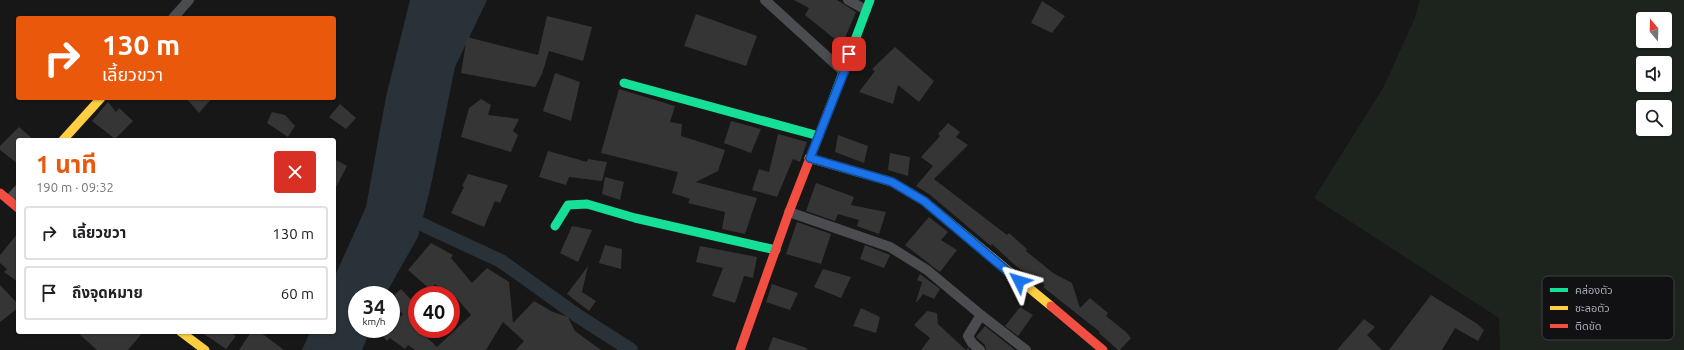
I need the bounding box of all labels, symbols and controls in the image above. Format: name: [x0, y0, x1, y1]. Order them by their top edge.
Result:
north arrow: [1636, 12, 1672, 48]
map controls: [1636, 12, 1672, 136]
text: 130 m: [102, 29, 180, 60]
icon: right: [36, 32, 88, 84]
pin: [832, 37, 866, 71]
icon: arrive: [838, 43, 860, 65]
button: sound: [1636, 56, 1672, 92]
text: เลี้ยวขวา: [102, 64, 163, 84]
button: search: [1636, 100, 1672, 136]
text: 1 นาที: [36, 151, 97, 178]
button: close: [274, 151, 316, 193]
text: 190 m · 09:32: [36, 180, 114, 194]
icon: right: [38, 222, 60, 244]
text: เลี้ยวขวา: [72, 224, 126, 241]
text: 130 m: [272, 225, 314, 242]
position arrow: [998, 260, 1040, 302]
legend: [1542, 276, 1674, 340]
icon: arrive: [38, 282, 60, 304]
text: ถึงจุดหมาย: [72, 284, 143, 301]
text: คล่องตัว: [1575, 284, 1613, 296]
text: 60 m: [281, 285, 314, 302]
speed limit sign: 40: [408, 286, 460, 338]
text: 34: [363, 295, 385, 318]
text: ชะลอตัว: [1575, 302, 1610, 314]
text: km/h: [362, 316, 386, 327]
text: ติดขัด: [1575, 320, 1602, 332]

